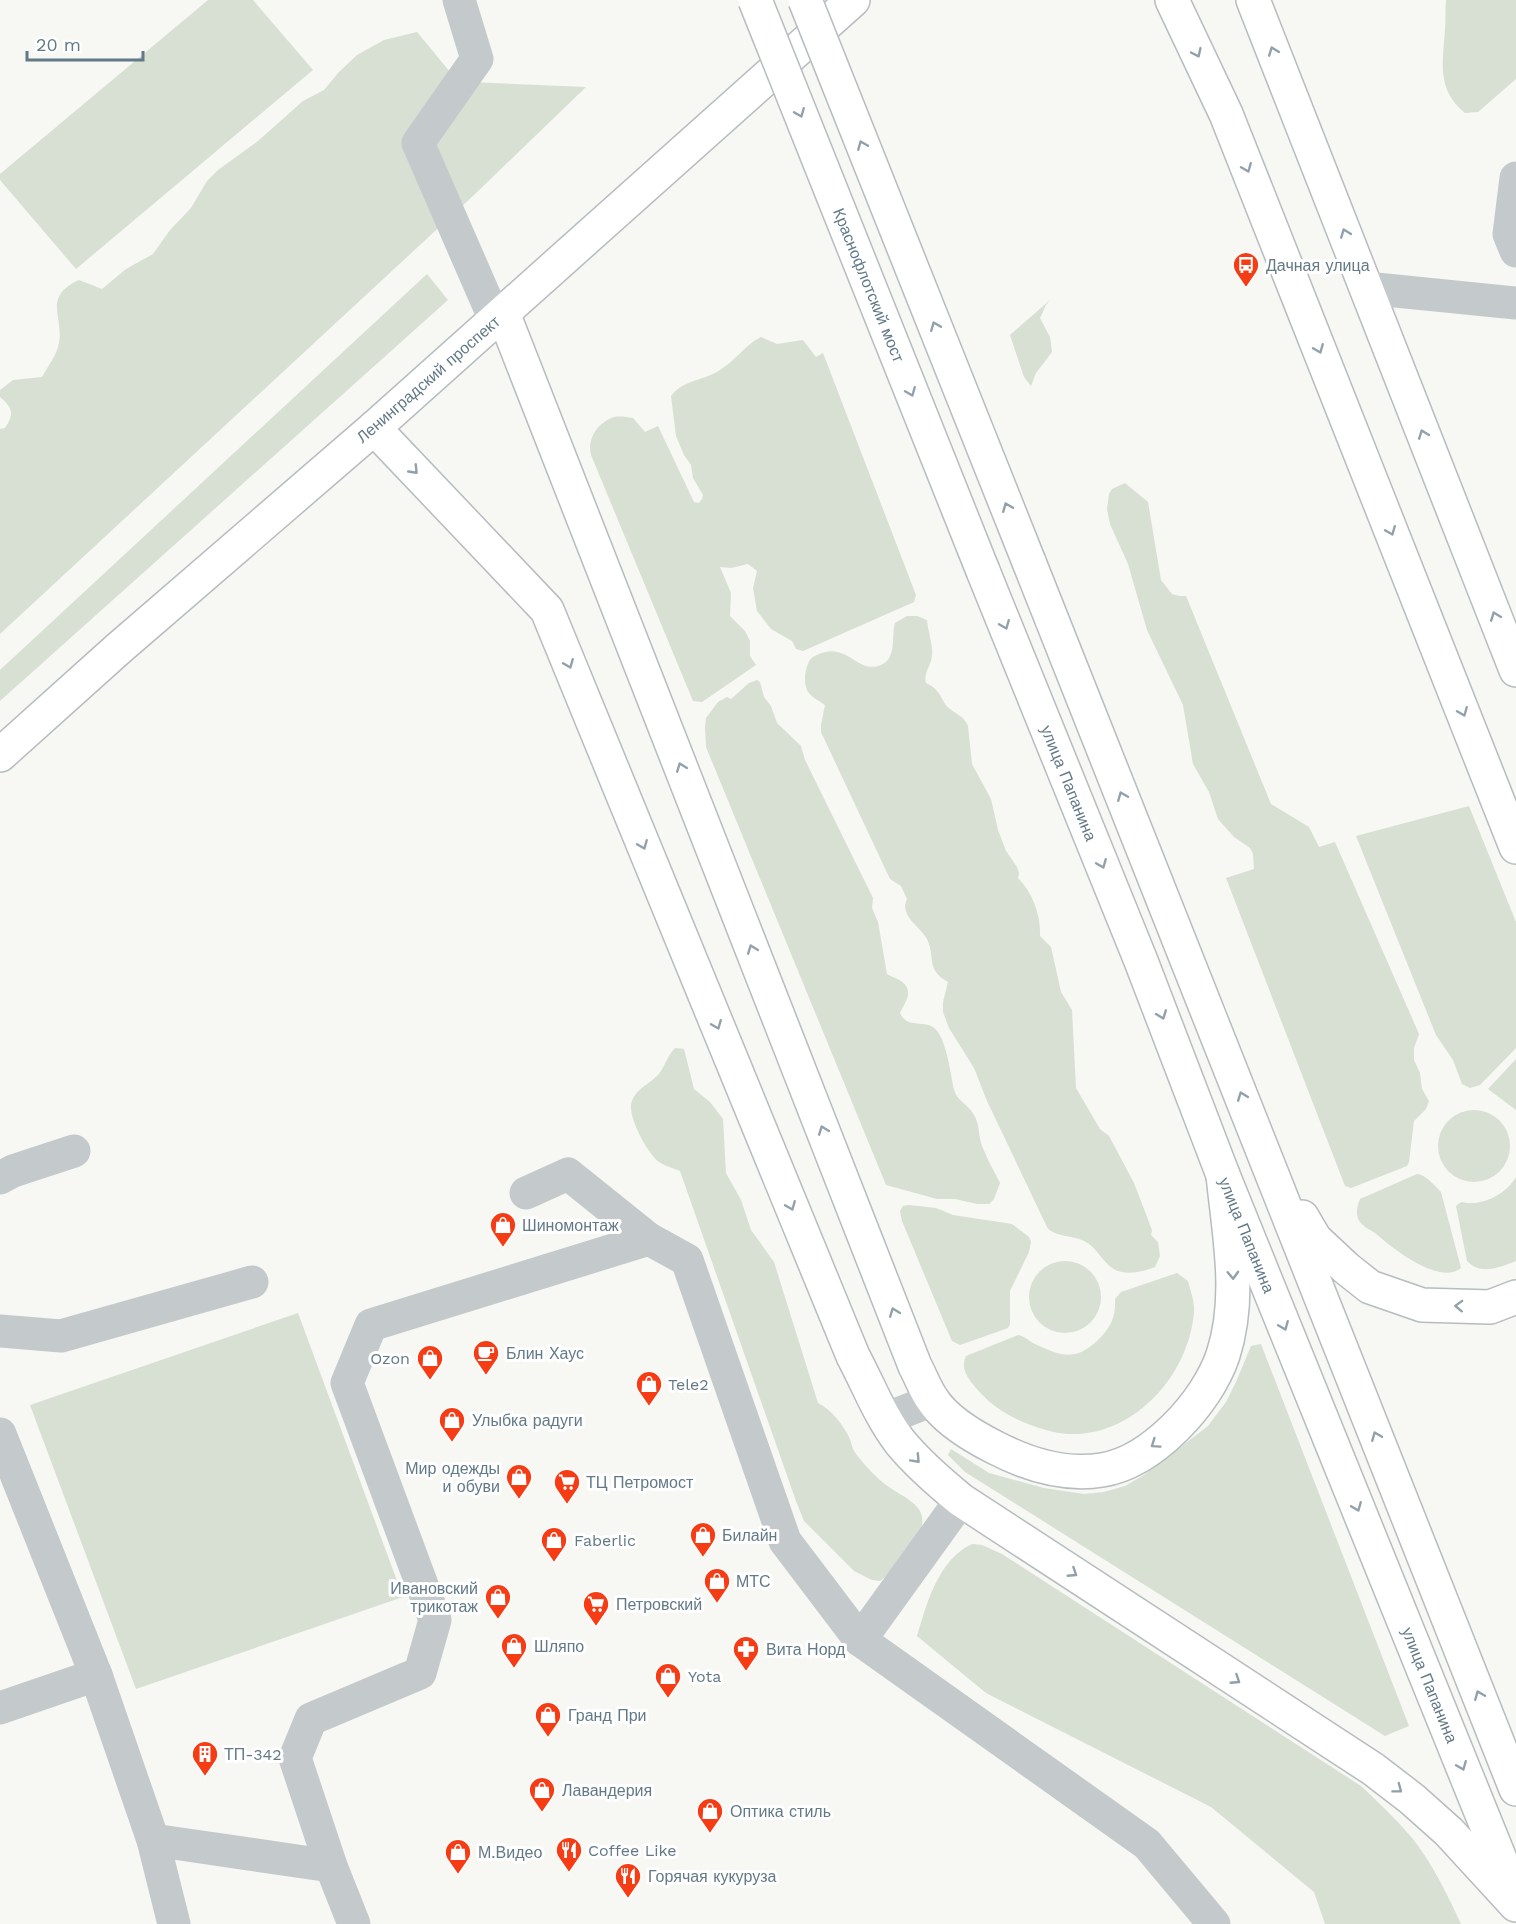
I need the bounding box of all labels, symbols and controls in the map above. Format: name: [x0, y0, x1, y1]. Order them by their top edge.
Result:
scale bar: [27, 24, 142, 62]
text: 20 m: [36, 34, 81, 55]
one-way arrow: [1189, 46, 1201, 57]
one-way arrow: [1268, 47, 1281, 57]
one-way arrow: [793, 107, 805, 118]
one-way arrow: [857, 140, 870, 151]
one-way arrow: [1240, 162, 1252, 173]
street label: Краснофлотский мост: [829, 205, 908, 366]
one-way arrow: [1339, 228, 1352, 239]
bus stop icon: Дачная улица: [1231, 250, 1261, 288]
place label: Дачная улица: [1266, 256, 1370, 275]
street label: Ленинградский проспект: [353, 311, 504, 447]
one-way arrow: [930, 322, 942, 333]
one-way arrow: [1312, 344, 1325, 354]
one-way arrow: [904, 385, 916, 396]
one-way arrow: [1418, 429, 1431, 440]
one-way arrow: [407, 463, 418, 474]
one-way arrow: [1002, 503, 1014, 514]
one-way arrow: [1384, 525, 1396, 536]
one-way arrow: [1489, 611, 1502, 621]
one-way arrow: [998, 619, 1010, 630]
one-way arrow: [562, 658, 574, 669]
one-way arrow: [1456, 706, 1468, 717]
street label: улица Папанина: [1037, 723, 1100, 844]
one-way arrow: [675, 762, 688, 773]
one-way arrow: [1117, 791, 1130, 802]
one-way arrow: [636, 839, 648, 850]
one-way arrow: [1095, 858, 1107, 869]
one-way arrow: [747, 944, 759, 955]
one-way arrow: [1155, 1009, 1167, 1020]
one-way arrow: [710, 1019, 722, 1030]
one-way arrow: [1236, 1092, 1249, 1102]
one-way arrow: [818, 1126, 830, 1137]
street label: улица Папанина: [1215, 1175, 1278, 1296]
one-way arrow: [784, 1199, 796, 1210]
shop icon: Шиномонтаж: [488, 1210, 518, 1248]
place label: Шиномонтаж: [522, 1216, 619, 1235]
one-way arrow: [1226, 1270, 1239, 1279]
one-way arrow: [1455, 1300, 1464, 1312]
one-way arrow: [889, 1307, 901, 1318]
one-way arrow: [1277, 1320, 1289, 1331]
cafe icon: Блин Хаус: [471, 1338, 501, 1376]
shop icon: Ozon: [415, 1343, 445, 1381]
place label: Блин Хаус: [506, 1344, 584, 1363]
place label: Ozon: [370, 1349, 410, 1368]
shop icon: Tele2: [634, 1369, 664, 1407]
place label: Tele2: [668, 1375, 709, 1394]
shop icon: Улыбка радуги: [437, 1405, 467, 1443]
place label: Улыбка радуги: [472, 1411, 583, 1430]
one-way arrow: [1371, 1431, 1383, 1442]
one-way arrow: [1151, 1437, 1162, 1448]
one-way arrow: [909, 1452, 920, 1463]
place label: Мир одежды и обуви: [405, 1459, 500, 1496]
shop icon: Мир одежды и обуви: [504, 1462, 534, 1500]
supermarket icon: ТЦ Петромост: [552, 1467, 582, 1505]
place label: ТЦ Петромост: [586, 1473, 694, 1492]
one-way arrow: [1350, 1501, 1363, 1512]
shop icon: Билайн: [688, 1520, 718, 1558]
shop icon: Faberlic: [539, 1525, 569, 1563]
place label: Билайн: [722, 1526, 777, 1545]
place label: Faberlic: [574, 1531, 636, 1550]
shop icon: МТС: [702, 1566, 732, 1604]
one-way arrow: [1067, 1566, 1077, 1578]
place label: МТС: [736, 1572, 771, 1591]
place label: Ивановский трикотаж: [390, 1579, 478, 1616]
shop icon: Ивановский трикотаж: [483, 1582, 513, 1620]
supermarket icon: Петровский: [581, 1589, 611, 1627]
place label: Петровский: [616, 1595, 702, 1614]
street label: улица Папанина: [1398, 1625, 1461, 1746]
shop icon: Шляпо: [499, 1631, 529, 1669]
pharmacy icon: Вита Норд: [731, 1634, 761, 1672]
place label: Шляпо: [534, 1637, 584, 1656]
place label: Вита Норд: [766, 1640, 846, 1659]
shop icon: Yota: [653, 1661, 683, 1699]
place label: Yota: [688, 1667, 721, 1686]
one-way arrow: [1230, 1673, 1241, 1684]
one-way arrow: [1474, 1691, 1486, 1702]
shop icon: Гранд При: [533, 1700, 563, 1738]
place label: Гранд При: [568, 1706, 647, 1725]
building icon: ТП-342: [190, 1739, 220, 1777]
place label: ТП-342: [224, 1745, 282, 1764]
one-way arrow: [1455, 1760, 1468, 1770]
shop icon: Лавандерия: [527, 1775, 557, 1813]
place label: Лавандерия: [562, 1781, 652, 1800]
one-way arrow: [1392, 1782, 1403, 1793]
shop icon: Оптика стиль: [695, 1796, 725, 1834]
place label: Оптика стиль: [730, 1802, 831, 1821]
restaurant icon: Coffee Like: [554, 1835, 584, 1873]
shop icon: М.Видео: [443, 1837, 473, 1875]
place label: Coffee Like: [588, 1841, 677, 1860]
place label: М.Видео: [478, 1843, 542, 1862]
restaurant icon: Горячая кукуруза: [613, 1861, 643, 1899]
place label: Горячая кукуруза: [648, 1867, 776, 1886]

